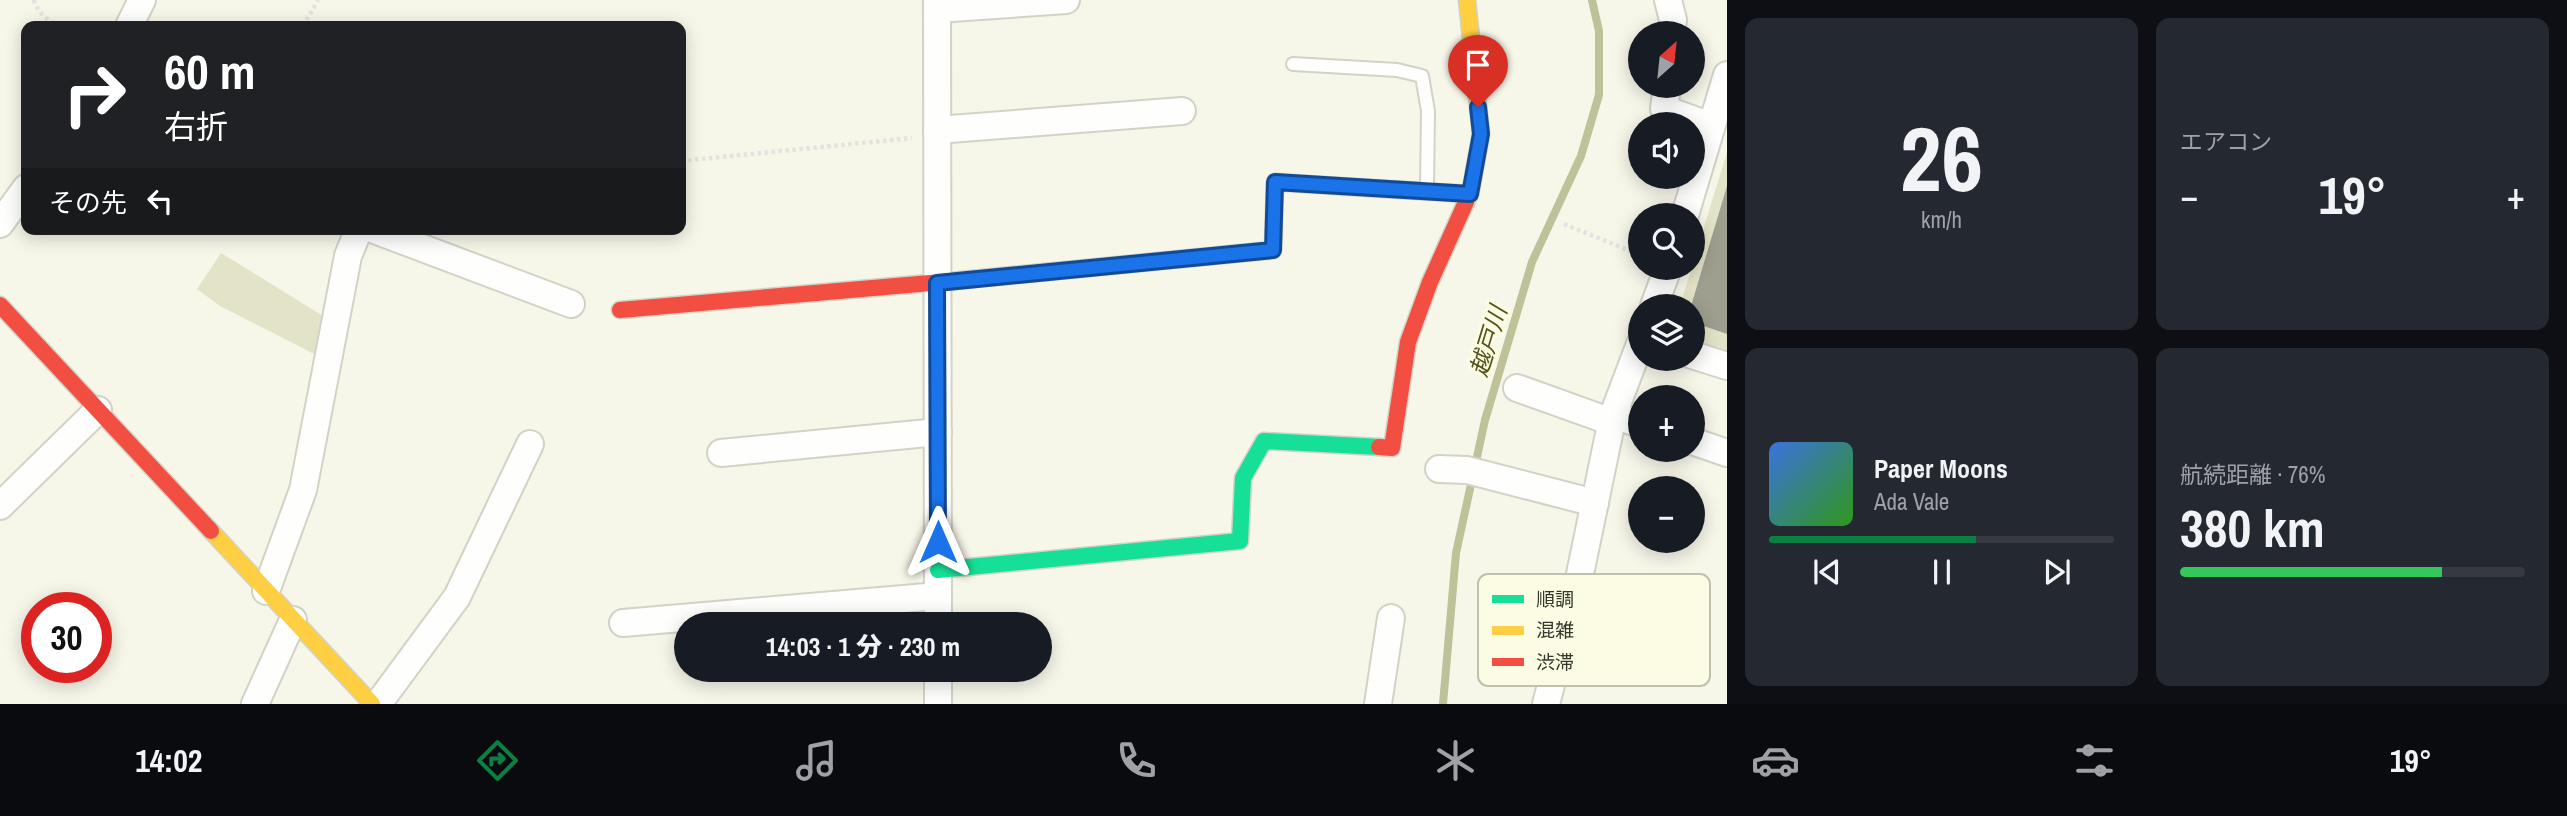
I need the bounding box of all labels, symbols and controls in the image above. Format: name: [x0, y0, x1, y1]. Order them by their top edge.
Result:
north arrow: [1628, 21, 1704, 98]
map controls: [1628, 21, 1705, 553]
pin: [1448, 35, 1508, 107]
text: 60 m: [164, 38, 256, 104]
icon: arrive: [1459, 46, 1497, 84]
icon: right: [49, 49, 140, 140]
text: 26: [1900, 97, 1983, 219]
text: 右折: [164, 105, 228, 148]
button: sound: [1628, 112, 1705, 189]
text: エアコン: [2180, 126, 2272, 157]
text: 19°: [2318, 160, 2387, 230]
text: −: [2180, 170, 2198, 221]
text: +: [2507, 170, 2525, 221]
icon: left: [141, 182, 179, 220]
text: その先: [49, 185, 127, 220]
button: search: [1628, 203, 1705, 280]
text: km/h: [1921, 204, 1962, 235]
button: layers: [1628, 294, 1705, 371]
water label: 越戸川: [1462, 299, 1515, 380]
button: +: [1628, 385, 1705, 462]
text: Paper Moons: [1874, 451, 2008, 486]
text: 航続距離 · 76%: [2180, 459, 2325, 490]
button: −: [1628, 476, 1705, 553]
text: Ada Vale: [1874, 486, 1949, 517]
text: 380 km: [2180, 493, 2325, 563]
position arrow: [901, 505, 975, 579]
icon: previous: [1808, 553, 1846, 591]
icon: pause: [1923, 553, 1961, 591]
icon: next: [2038, 553, 2076, 591]
legend: [1478, 574, 1710, 686]
text: 順調: [1536, 586, 1574, 612]
speed limit sign: 30: [21, 592, 112, 683]
text: 混雑: [1536, 617, 1574, 643]
text: 14:03 · 1 分 · 230 m: [766, 629, 960, 664]
text: 渋滞: [1536, 649, 1574, 675]
icon: directions: [473, 736, 522, 785]
icon: music: [792, 736, 841, 785]
icon: phone: [1112, 736, 1161, 785]
icon: climate: [1431, 736, 1480, 785]
icon: car: [1751, 736, 1800, 785]
icon: filters: [2070, 736, 2119, 785]
text: 14:02: [135, 739, 202, 782]
text: 19°: [2390, 739, 2432, 782]

